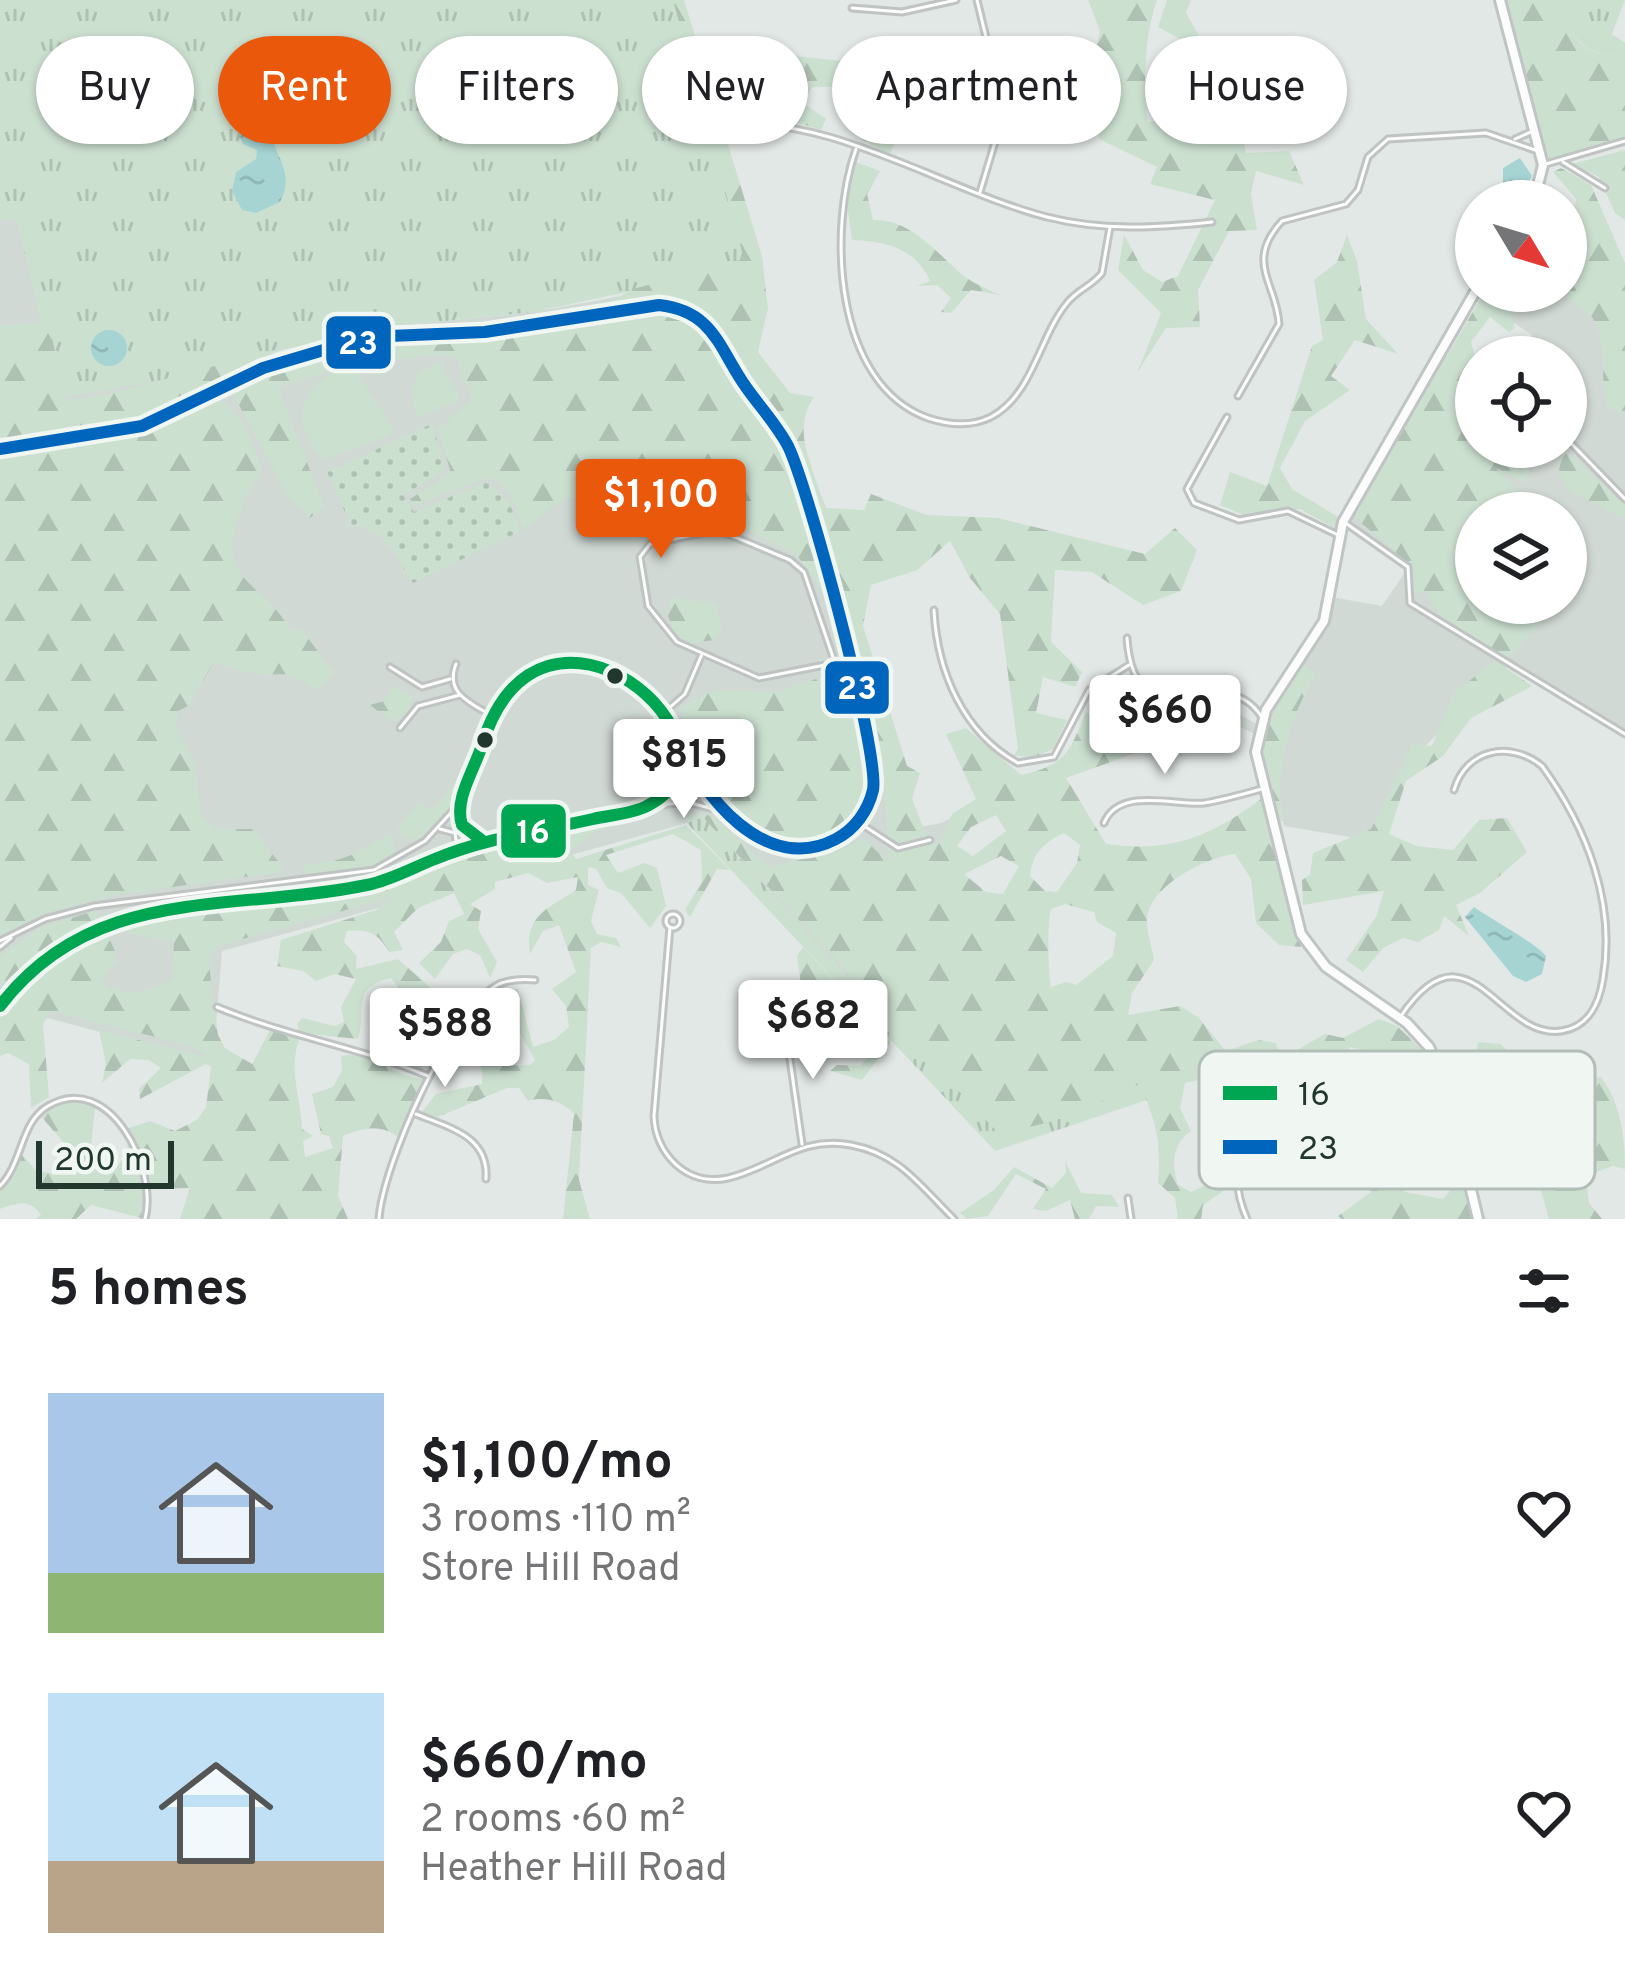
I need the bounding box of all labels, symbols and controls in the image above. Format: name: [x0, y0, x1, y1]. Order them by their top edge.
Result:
chip: Buy: [36, 36, 194, 144]
chip: Rent: [218, 36, 391, 144]
chip: Filters: [415, 36, 618, 144]
chip: New: [642, 36, 808, 144]
chip: Apartment: [832, 36, 1121, 144]
chip: House: [1145, 36, 1347, 144]
north arrow: [1455, 180, 1587, 312]
map controls: [1455, 180, 1587, 624]
line badge: 23: [324, 314, 393, 371]
text: 23: [338, 325, 378, 367]
button: locate: [1455, 336, 1587, 468]
pin: $1,100: [563, 459, 759, 561]
text: $1,100: [603, 473, 719, 522]
button: layers: [1455, 492, 1587, 624]
line badge: 23: [823, 659, 891, 716]
unlabelled marker: [604, 665, 626, 687]
text: 23: [837, 670, 877, 712]
pin: $660: [1094, 675, 1236, 777]
text: $660: [1116, 689, 1214, 738]
pin: $815: [613, 719, 755, 821]
unlabelled marker: [474, 729, 496, 751]
text: $815: [640, 733, 728, 782]
line badge: 16: [499, 802, 568, 860]
text: 16: [516, 814, 550, 856]
pin: $682: [742, 980, 884, 1082]
pin: $588: [374, 988, 516, 1090]
text: $682: [765, 994, 861, 1043]
text: $588: [397, 1002, 493, 1051]
legend: [1199, 1051, 1595, 1189]
text: 16: [1298, 1076, 1330, 1118]
text: 23: [1298, 1130, 1338, 1172]
scale bar: [36, 1135, 174, 1188]
text: 200 m: [54, 1141, 152, 1183]
icon: filters: [1511, 1258, 1577, 1324]
text: 5 homes: [48, 1259, 249, 1324]
text: $1,100/mo: [420, 1432, 673, 1497]
icon: home: [144, 1441, 288, 1585]
icon: heart: [1511, 1480, 1577, 1546]
text: 3 rooms · 110 m²: [420, 1497, 691, 1546]
text: Store Hill Road: [420, 1546, 680, 1595]
text: $660/mo: [420, 1732, 648, 1797]
icon: home: [144, 1741, 288, 1885]
icon: heart: [1511, 1780, 1577, 1846]
text: 2 rooms · 60 m²: [420, 1797, 685, 1846]
text: Heather Hill Road: [420, 1846, 727, 1895]

